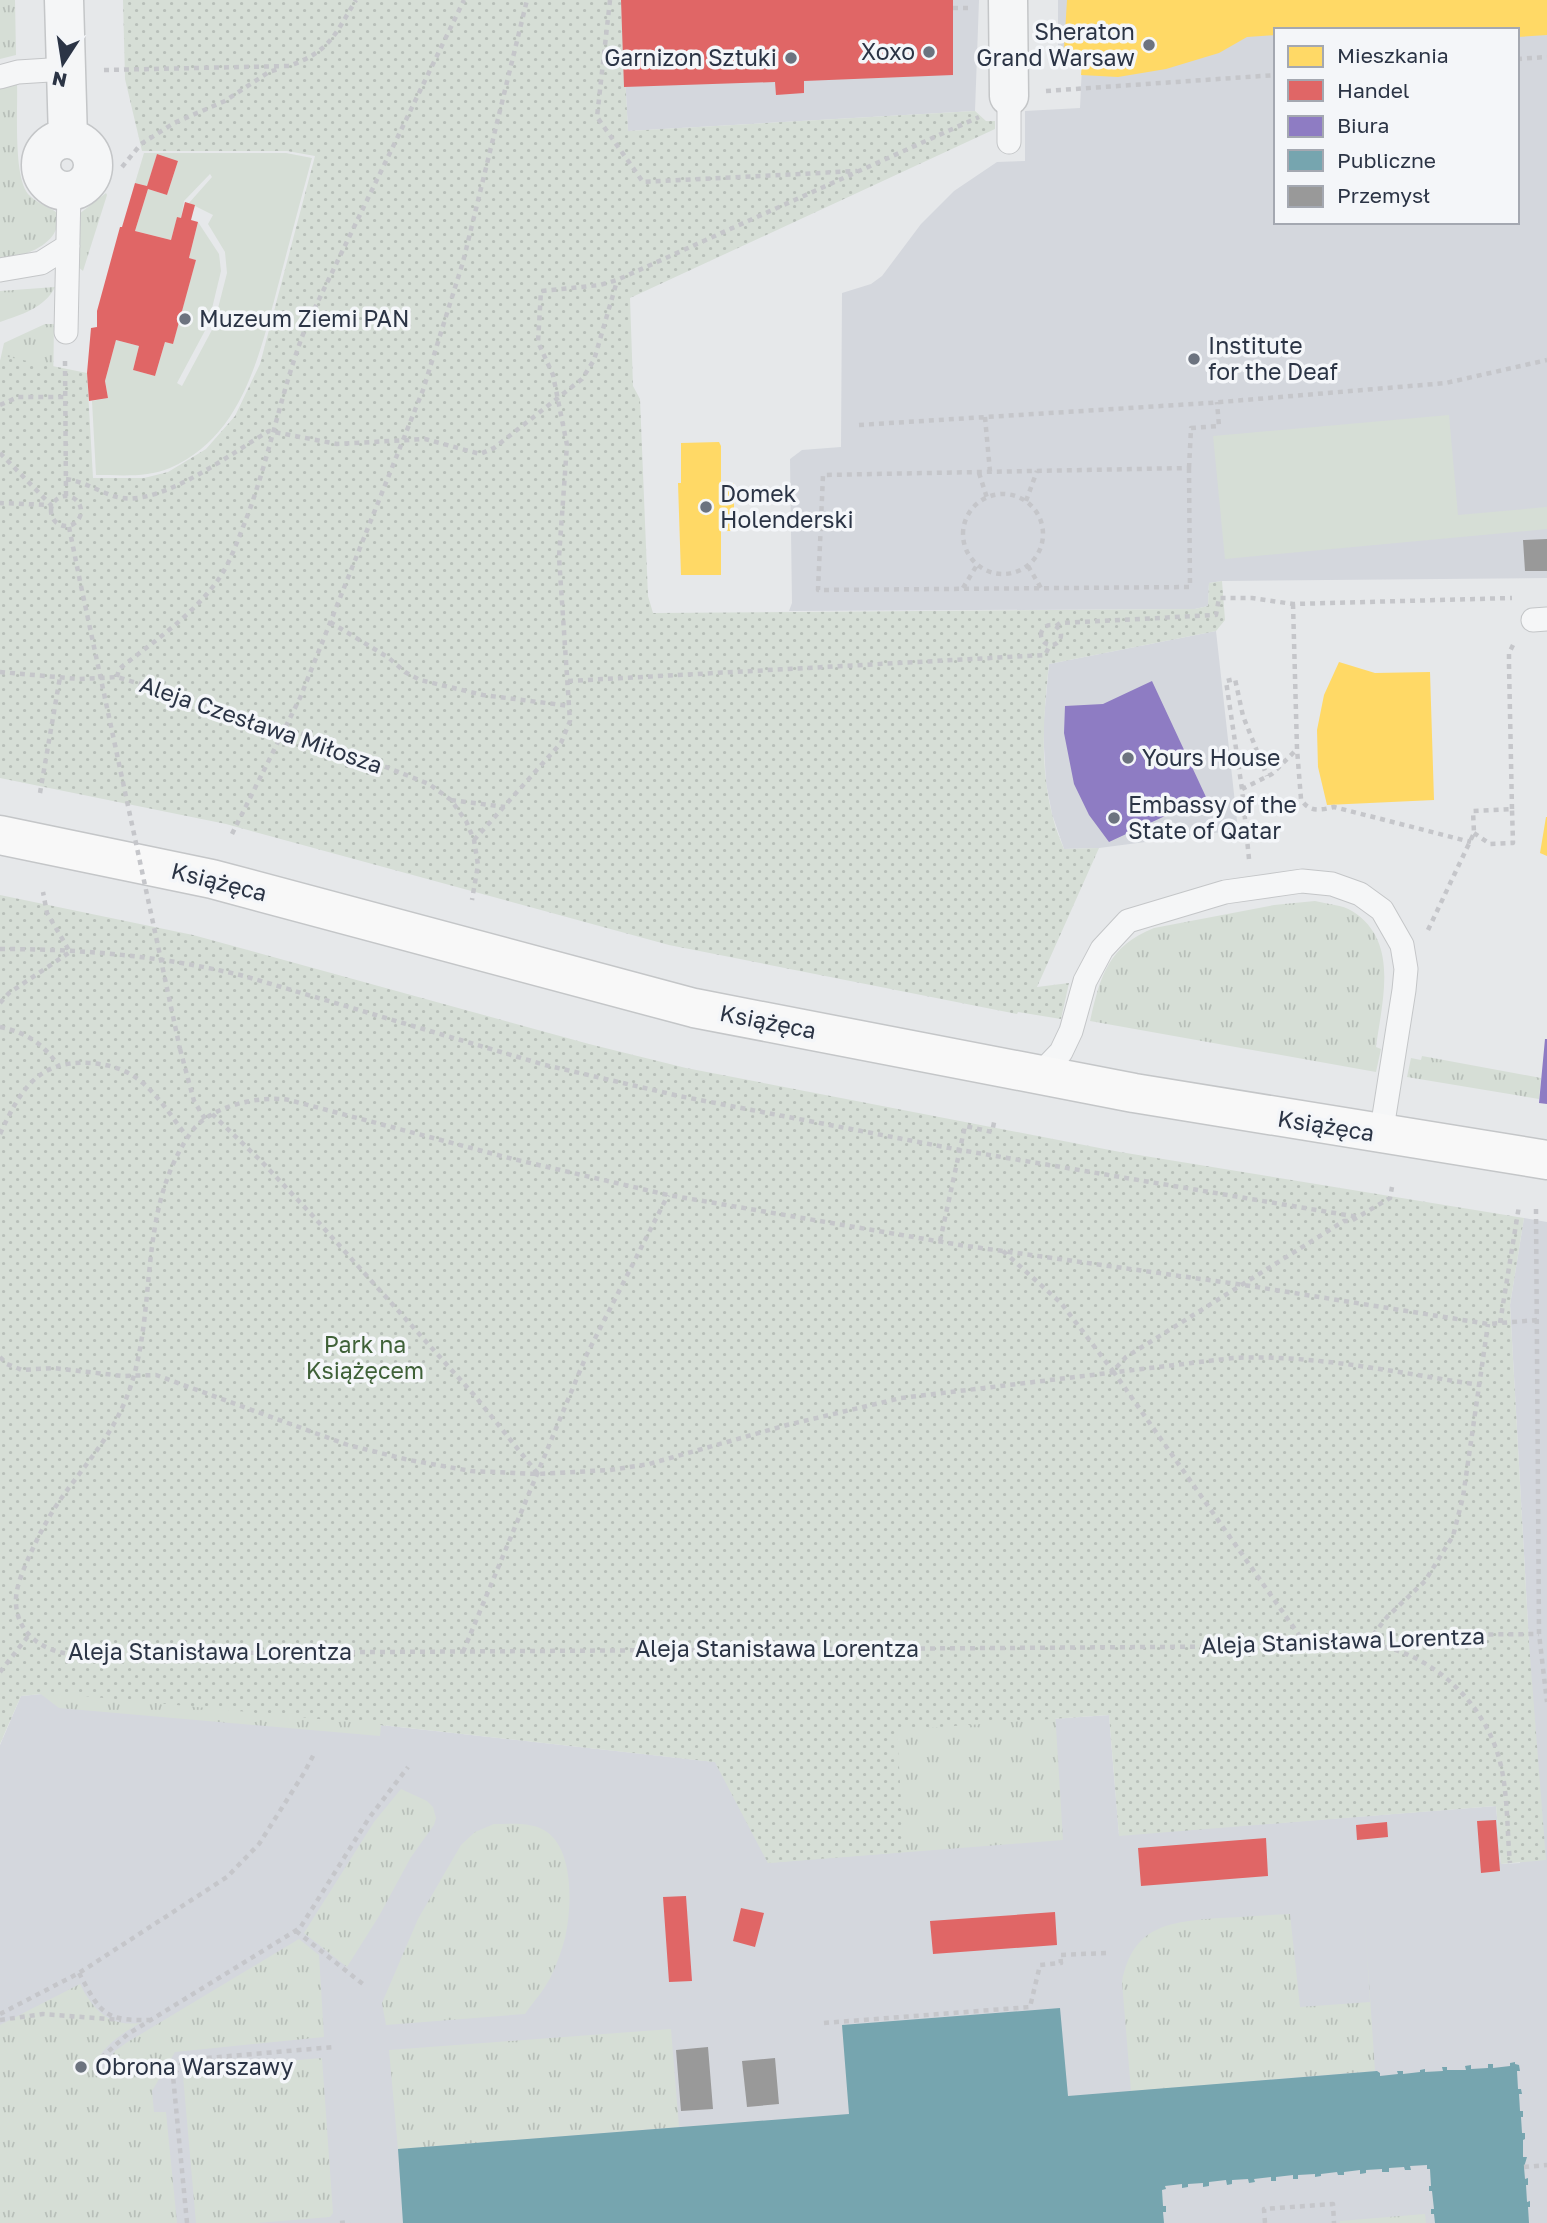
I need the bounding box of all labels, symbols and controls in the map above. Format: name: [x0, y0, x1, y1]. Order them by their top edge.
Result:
place label: Sheraton Grand Warsaw: [976, 17, 1135, 71]
north arrow: [28, 28, 98, 98]
legend: [1274, 28, 1519, 224]
place label: Xoxo: [861, 37, 915, 65]
marker: Sheraton Grand Warsaw: [1141, 37, 1157, 53]
text: Mieszkania: [1337, 42, 1449, 68]
place label: Garnizon Sztuki: [604, 43, 777, 71]
marker: Xoxo: [921, 44, 937, 60]
marker: Garnizon Sztuki: [783, 50, 799, 66]
text: N: [50, 67, 69, 93]
text: Handel: [1337, 77, 1410, 103]
text: Biura: [1337, 112, 1389, 138]
text: Publiczne: [1337, 147, 1436, 173]
text: Przemysł: [1337, 182, 1430, 208]
place label: Muzeum Ziemi PAN: [199, 304, 409, 332]
marker: Muzeum Ziemi PAN: [177, 311, 193, 327]
place label: Institute for the Deaf: [1208, 331, 1338, 385]
marker: Institute for the Deaf: [1186, 351, 1202, 367]
place label: Domek Holenderski: [720, 479, 854, 533]
marker: Domek Holenderski: [698, 499, 714, 515]
street label: Aleja Czesława Miłosza: [136, 669, 386, 779]
place label: Yours House: [1142, 743, 1280, 771]
marker: Yours House: [1120, 750, 1136, 766]
place label: Embassy of the State of Qatar: [1128, 790, 1297, 844]
marker: Embassy of the State of Qatar: [1106, 810, 1122, 826]
street label: Książęca: [169, 856, 270, 906]
street label: Książęca: [718, 998, 819, 1044]
street label: Książęca: [1276, 1104, 1377, 1146]
park label: Park na Książęcem: [306, 1330, 424, 1384]
street label: Aleja Stanisława Lorentza: [1201, 1621, 1485, 1659]
street label: Aleja Stanisława Lorentza: [635, 1634, 919, 1662]
street label: Aleja Stanisława Lorentza: [68, 1637, 352, 1665]
place label: Obrona Warszawy: [95, 2052, 293, 2080]
marker: Obrona Warszawy: [73, 2059, 89, 2075]

